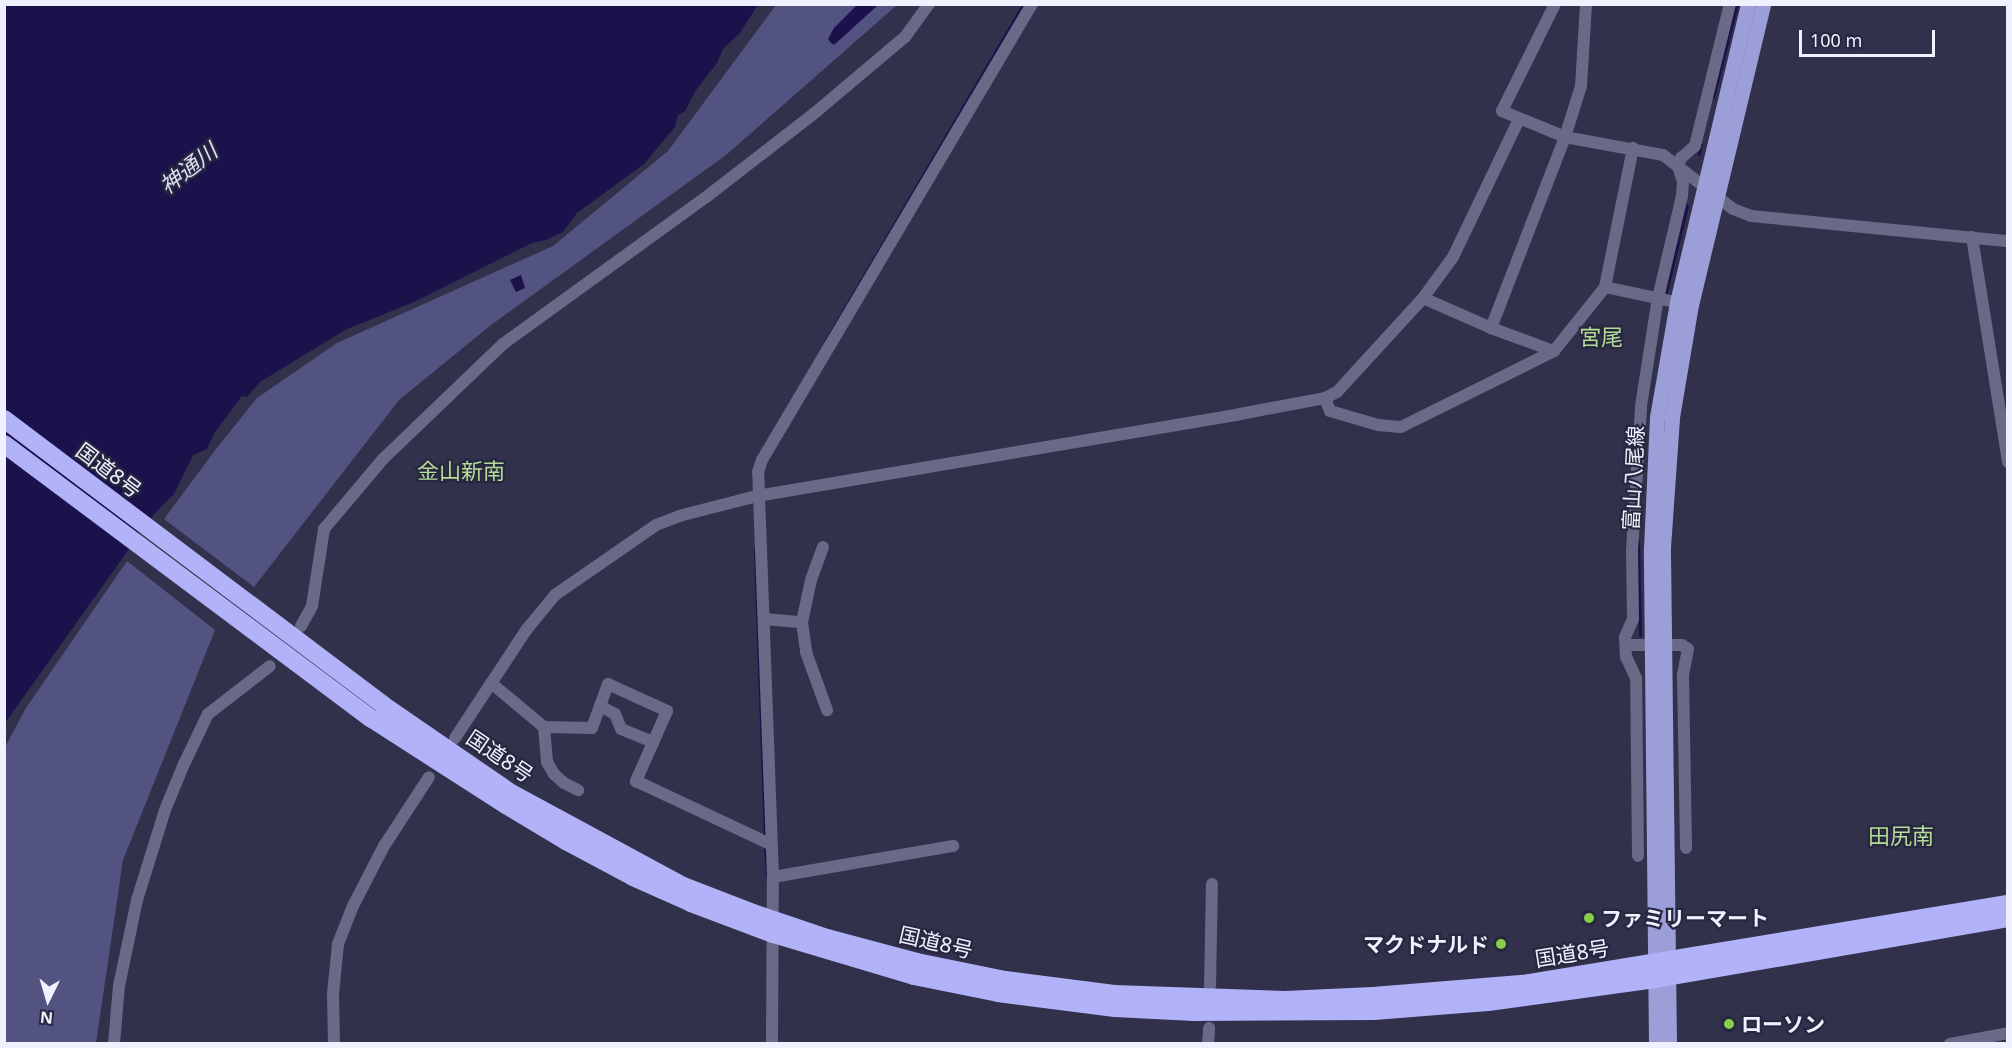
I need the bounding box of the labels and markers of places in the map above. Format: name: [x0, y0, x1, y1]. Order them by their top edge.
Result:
place label: ファミリーマート: [1601, 905, 1769, 931]
marker: ファミリーマート: [1582, 911, 1596, 925]
place label: マクドナルド: [1363, 931, 1489, 957]
marker: マクドナルド: [1494, 937, 1508, 951]
place label: ローソン: [1741, 1011, 1825, 1037]
marker: ローソン: [1722, 1017, 1736, 1031]

